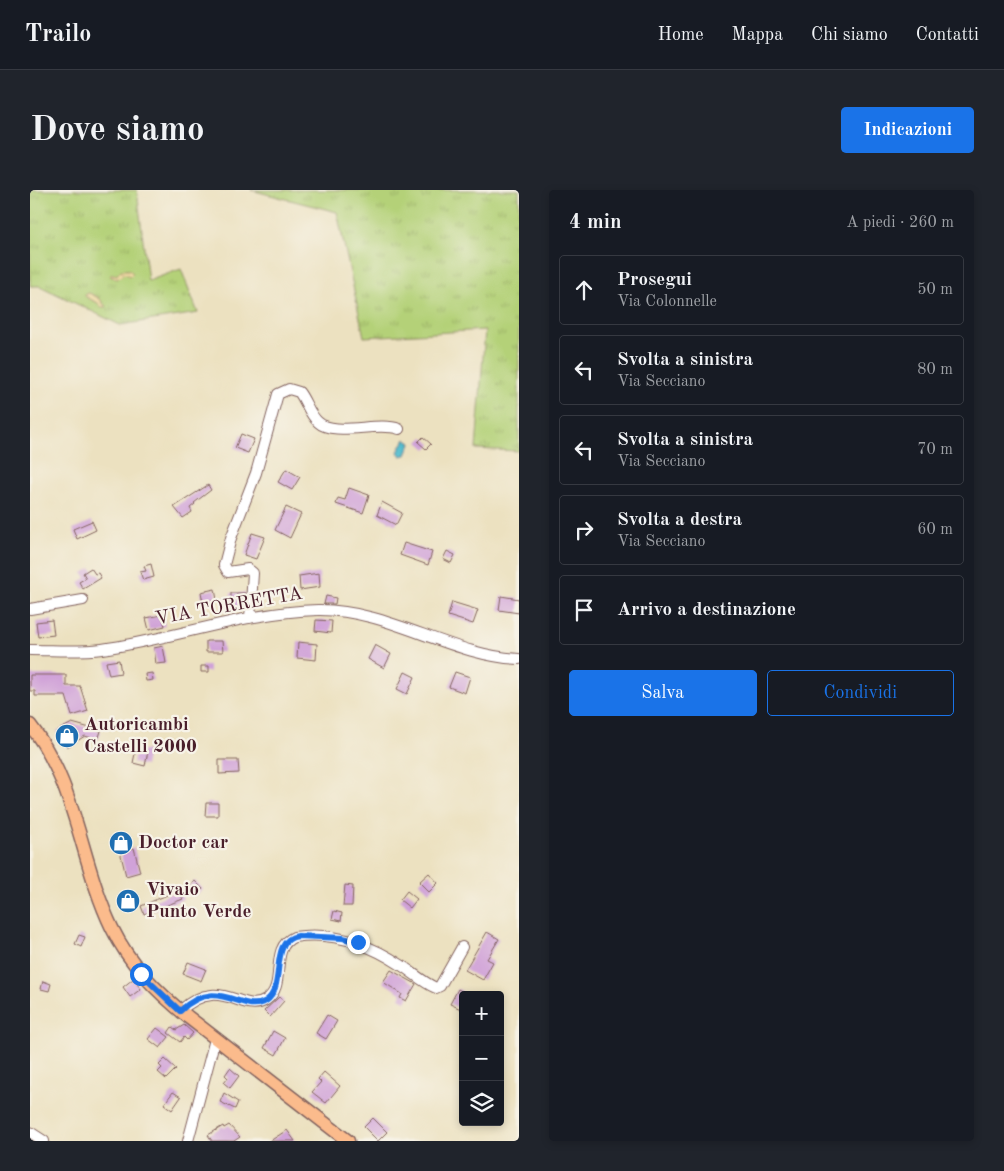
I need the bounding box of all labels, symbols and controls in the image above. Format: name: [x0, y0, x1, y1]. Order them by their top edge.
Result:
text: Trailo: [25, 23, 91, 47]
text: Home: [658, 26, 704, 44]
text: Mappa: [732, 26, 783, 44]
text: Chi siamo: [811, 26, 888, 44]
text: Contatti: [916, 26, 979, 44]
button: Indicazioni: [841, 107, 974, 153]
text: Dove siamo: [30, 113, 205, 148]
text: 4 min: [569, 212, 622, 233]
text: A piedi · 260 m: [846, 215, 954, 231]
text: Prosegui: [617, 271, 692, 290]
icon: ahead: [570, 276, 598, 304]
text: 50 m: [917, 282, 953, 298]
text: Via Colonnelle: [617, 294, 717, 310]
text: Svolta a sinistra: [617, 351, 753, 370]
icon: left: [570, 356, 598, 384]
text: 80 m: [917, 362, 953, 378]
text: Via Secciano: [617, 374, 705, 390]
text: Svolta a sinistra: [617, 431, 753, 450]
icon: left: [570, 436, 598, 464]
text: 70 m: [917, 442, 953, 458]
text: Via Secciano: [617, 454, 705, 470]
text: Svolta a destra: [617, 511, 742, 530]
icon: right: [570, 516, 598, 544]
text: 60 m: [917, 522, 953, 538]
text: Via Secciano: [617, 534, 705, 550]
street label: VIA TORRETTA: [154, 585, 305, 629]
icon: arrive: [570, 596, 598, 624]
text: Arrivo a destinazione: [617, 601, 796, 620]
button: Salva: [569, 670, 757, 716]
button: Condividi: [767, 670, 954, 716]
place label: Autoricambi Castelli 2000: [84, 716, 197, 757]
shop icon: Autoricambi Castelli 2000: [54, 723, 80, 749]
shop icon: Doctor car: [108, 830, 134, 856]
place label: Doctor car: [138, 834, 228, 853]
place label: Vivaio Punto Verde: [146, 881, 251, 922]
shop icon: Vivaio Punto Verde: [115, 888, 141, 914]
route end: [347, 931, 370, 954]
route start: [130, 963, 153, 986]
map controls: [459, 991, 504, 1126]
button: +: [459, 991, 504, 1036]
button: −: [459, 1036, 504, 1081]
button: layers: [459, 1081, 504, 1126]

